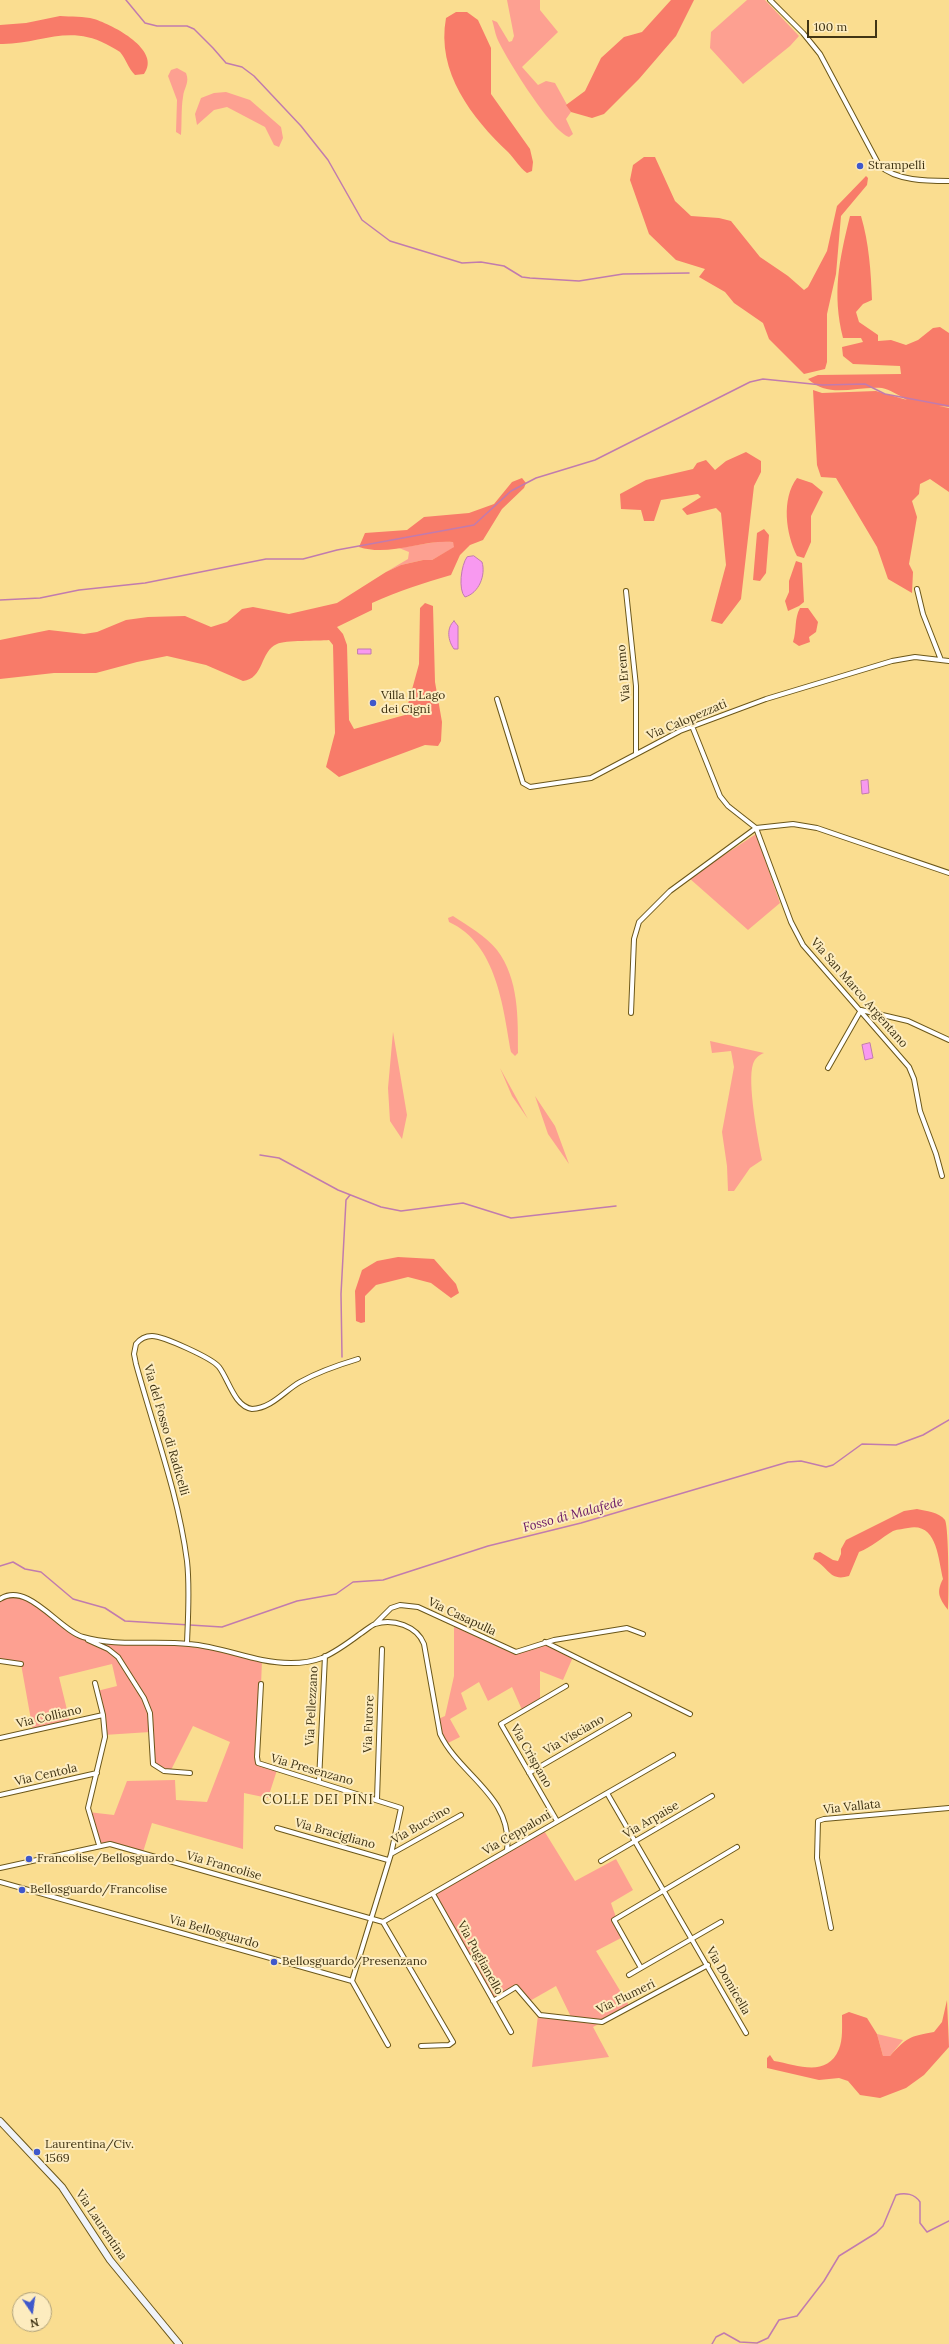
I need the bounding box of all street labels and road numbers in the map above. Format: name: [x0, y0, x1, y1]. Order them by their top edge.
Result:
street label: Via Eremo: [614, 644, 634, 702]
street label: Via Calopezzati: [645, 697, 729, 743]
street label: Via San Marco Argentano: [807, 935, 911, 1051]
street label: Via del Fosso di Radicelli: [140, 1363, 192, 1497]
street label: Via Casapulla: [426, 1595, 498, 1639]
street label: Via Pellezzano: [303, 1666, 321, 1746]
street label: Via Furore: [361, 1695, 377, 1753]
street label: Via Colliano: [15, 1703, 83, 1731]
street label: Via Visciano: [541, 1712, 607, 1758]
street label: Via Crispano: [507, 1722, 555, 1790]
street label: Via Presenzano: [269, 1751, 355, 1789]
street label: Via Centola: [13, 1761, 79, 1789]
street label: Via Vallata: [823, 1797, 881, 1817]
street label: Via Arpaise: [621, 1798, 681, 1842]
street label: Via Buccino: [389, 1802, 453, 1848]
street label: Via Ceppaloni: [480, 1808, 554, 1858]
street label: Via Bracigliano: [293, 1816, 377, 1852]
street label: Via Francolise: [185, 1848, 263, 1884]
street label: Via Bellosguardo: [167, 1912, 261, 1952]
street label: Via Puglianello: [454, 1919, 506, 1997]
street label: Via Domicella: [703, 1944, 753, 2018]
street label: Via Flumeri: [594, 1977, 658, 2017]
street label: Via Laurentina: [72, 2187, 130, 2263]

